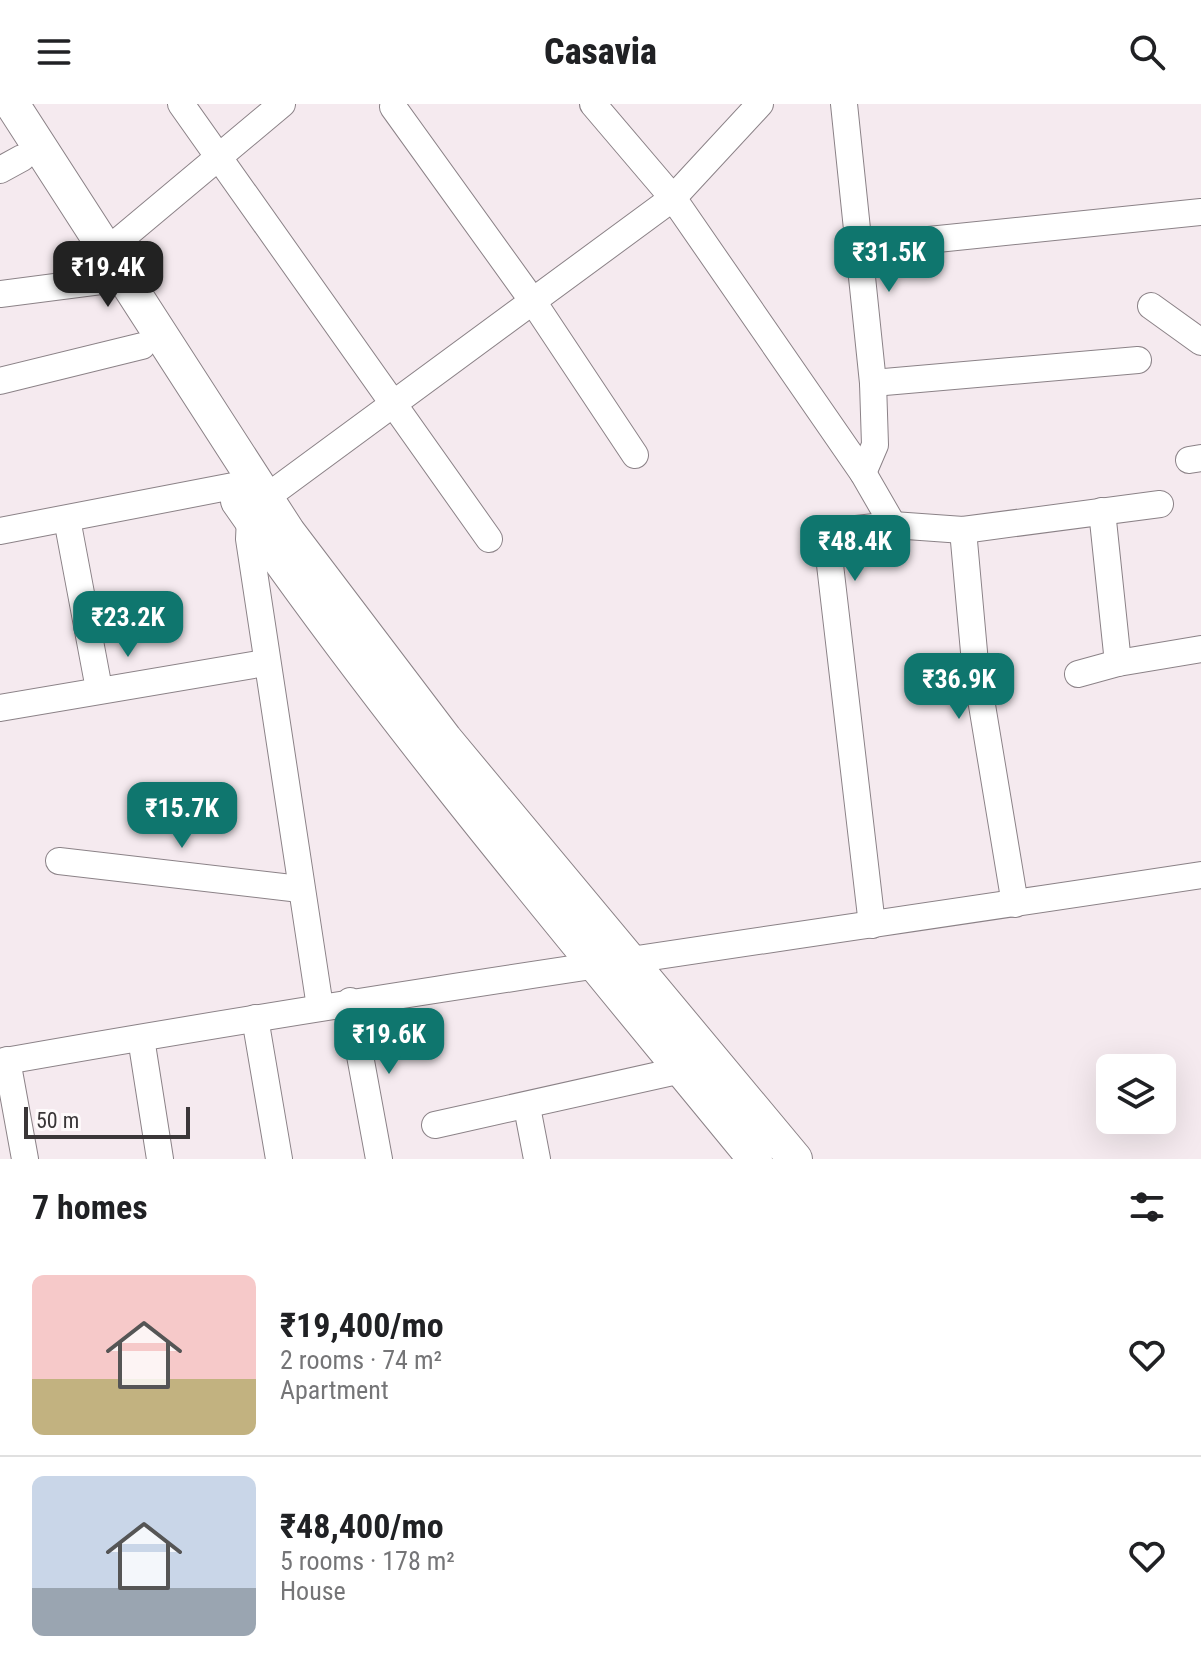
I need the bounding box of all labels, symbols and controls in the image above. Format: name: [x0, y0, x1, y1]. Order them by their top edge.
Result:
icon: menu: [32, 30, 76, 74]
icon: search: [1125, 30, 1169, 74]
text: Casavia: [544, 31, 657, 73]
pin: ₹31.5K: [824, 226, 954, 294]
text: ₹31.5K: [852, 237, 926, 267]
pin: ₹19.4K: [43, 241, 173, 309]
text: ₹19.4K: [71, 252, 145, 282]
pin: ₹48.4K: [790, 515, 920, 583]
text: ₹48.4K: [818, 526, 892, 556]
pin: ₹23.2K: [63, 591, 193, 659]
text: ₹23.2K: [91, 602, 165, 632]
pin: ₹36.9K: [894, 653, 1024, 721]
text: ₹36.9K: [922, 664, 996, 694]
pin: ₹15.7K: [117, 782, 247, 850]
text: ₹15.7K: [145, 793, 219, 823]
pin: ₹19.6K: [324, 1008, 454, 1076]
text: ₹19.6K: [352, 1019, 426, 1049]
map controls: [1096, 1054, 1176, 1134]
button: layers: [1096, 1054, 1176, 1134]
scale bar: [24, 1103, 190, 1139]
text: 50 m: [36, 1108, 79, 1133]
icon: filters: [1125, 1185, 1169, 1229]
text: 7 homes: [32, 1187, 148, 1227]
text: ₹19,400/mo: [280, 1305, 444, 1345]
icon: home: [96, 1307, 192, 1403]
icon: heart: [1125, 1333, 1169, 1377]
text: 2 rooms · 74 m²: [280, 1345, 442, 1375]
text: Apartment: [280, 1375, 389, 1405]
text: ₹48,400/mo: [280, 1506, 444, 1546]
icon: home: [96, 1508, 192, 1604]
icon: heart: [1125, 1534, 1169, 1578]
text: 5 rooms · 178 m²: [280, 1546, 455, 1576]
text: House: [280, 1576, 346, 1606]

